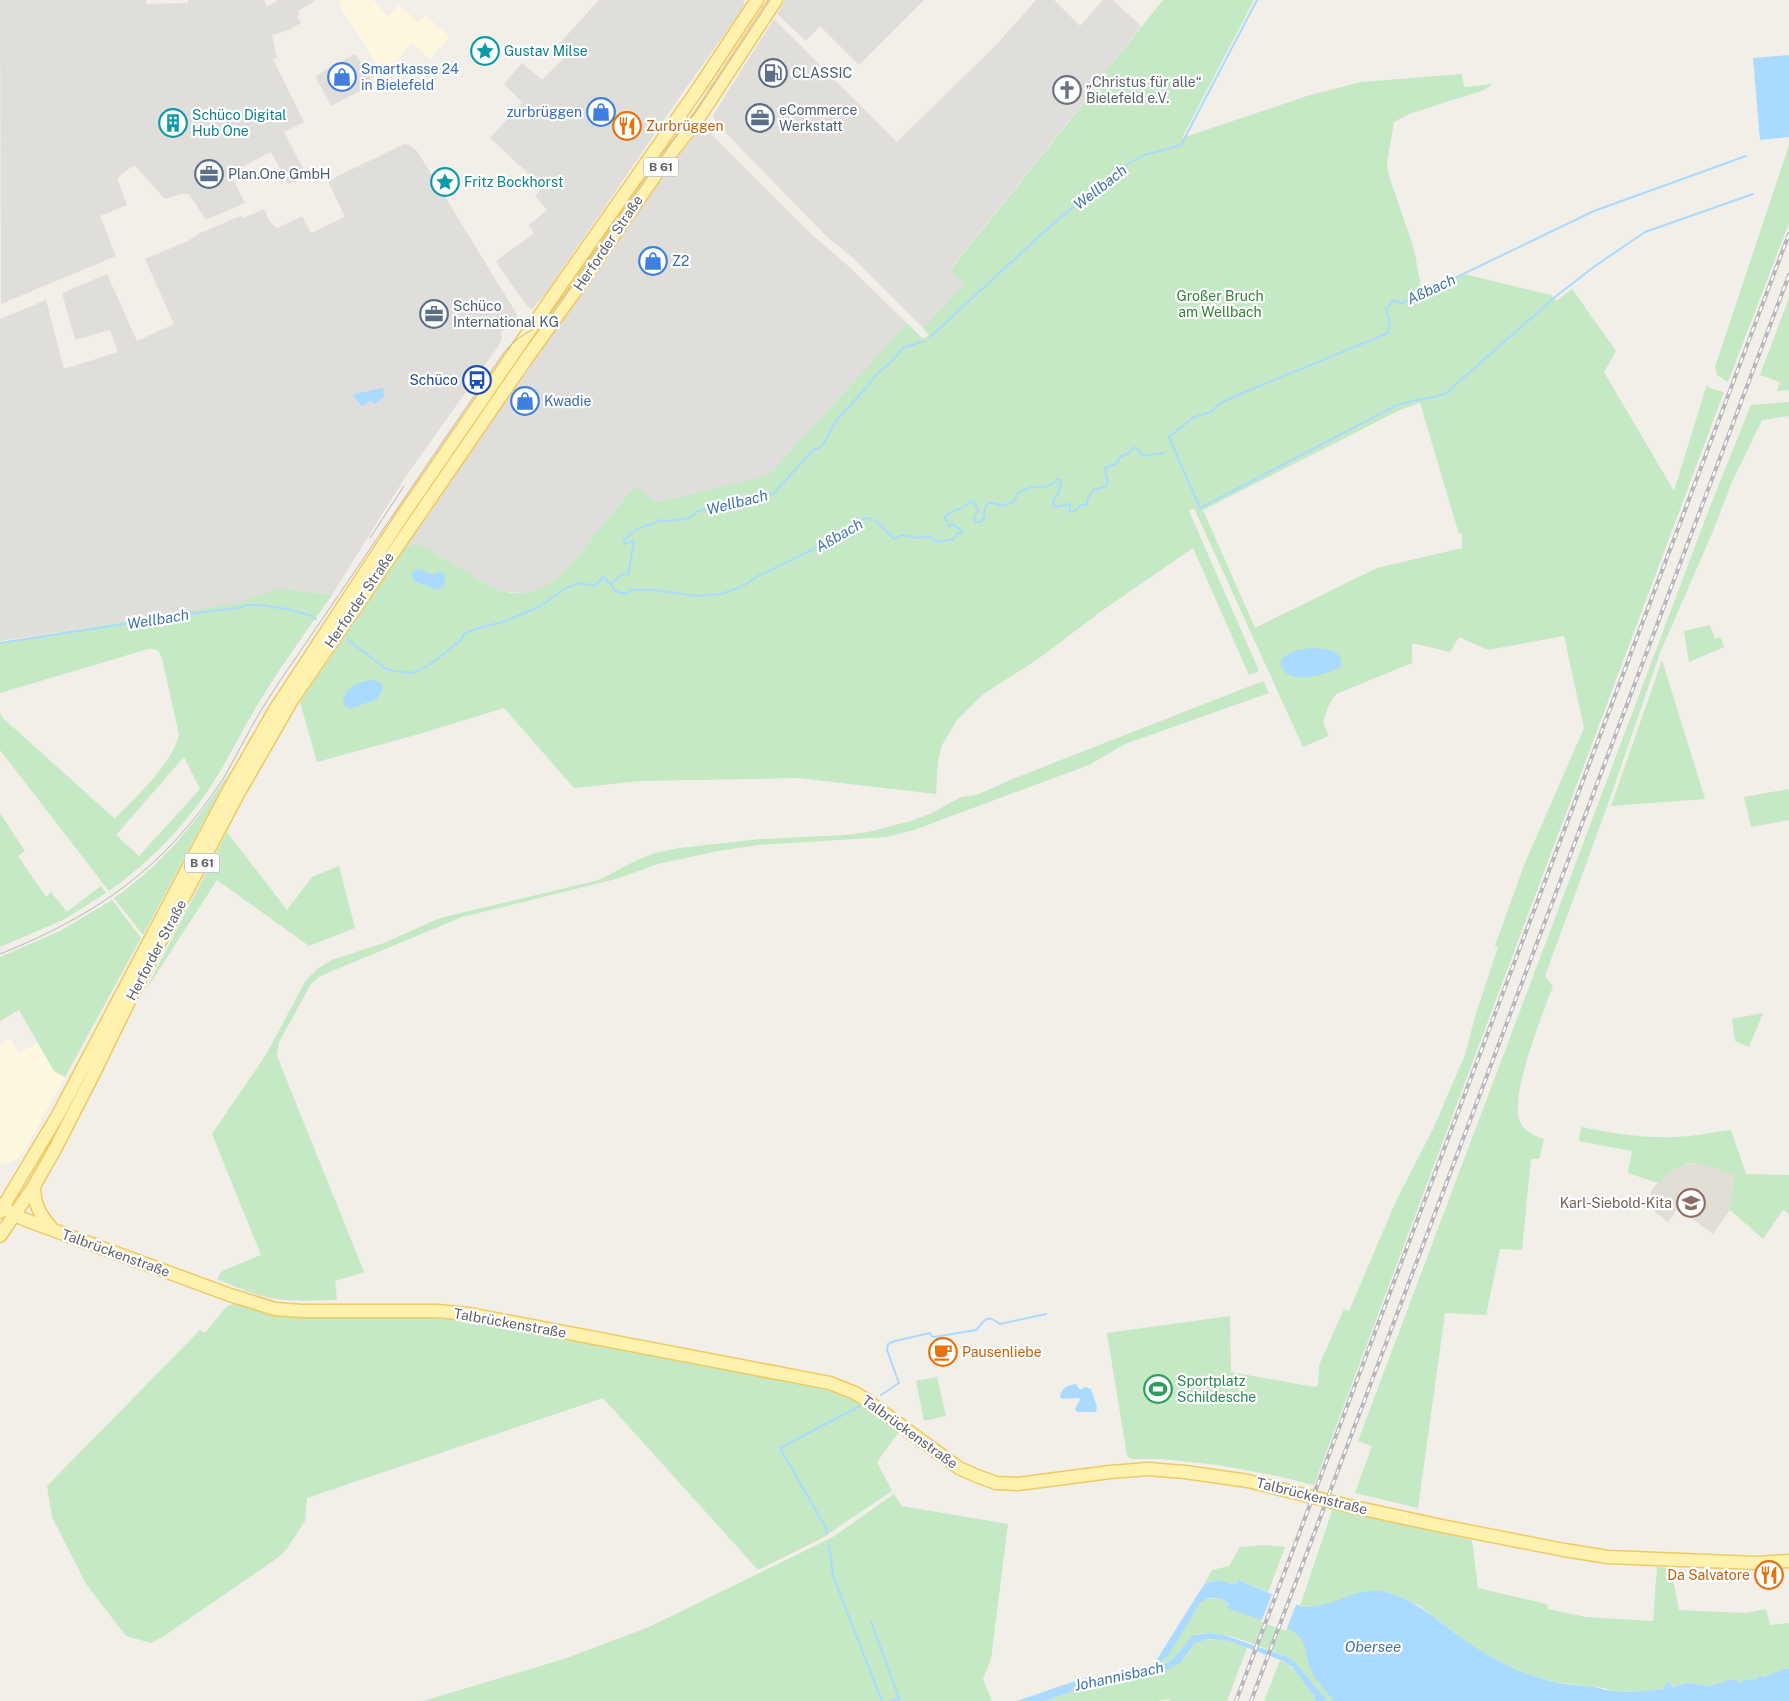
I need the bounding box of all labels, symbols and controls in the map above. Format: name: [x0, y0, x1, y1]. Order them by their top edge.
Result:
place icon: Gustav Milse: [470, 36, 500, 66]
place label: Gustav Milse: [504, 43, 588, 59]
fuel station icon: CLASSIC: [758, 58, 788, 88]
place label: Smartkasse 24 in Bielefeld: [361, 61, 459, 93]
shop icon: Smartkasse 24 in Bielefeld: [327, 62, 357, 92]
place label: CLASSIC: [792, 65, 852, 81]
place label: „Christus für alle“ Bielefeld e.V.: [1086, 74, 1202, 106]
church icon: „Christus für alle“ Bielefeld e.V.: [1052, 75, 1082, 105]
shop icon: zurbrüggen: [586, 97, 616, 127]
place label: eCommerce Werkstatt: [779, 102, 858, 134]
office icon: eCommerce Werkstatt: [745, 103, 775, 133]
place label: zurbrüggen: [507, 104, 582, 120]
place label: Schüco Digital Hub One: [192, 107, 287, 139]
building icon: Schüco Digital Hub One: [158, 108, 188, 138]
restaurant icon: Zurbrüggen: [612, 111, 642, 141]
place label: Zurbrüggen: [646, 118, 724, 134]
road number: B 61: [644, 158, 678, 176]
office icon: Plan.One GmbH: [194, 159, 224, 189]
water label: Wellbach: [1070, 161, 1130, 213]
place label: Plan.One GmbH: [228, 166, 330, 182]
place icon: Fritz Bockhorst: [430, 167, 460, 197]
place label: Fritz Bockhorst: [464, 174, 563, 190]
street label: Herforder Straße: [570, 192, 646, 294]
shop icon: Z2: [638, 246, 668, 276]
place label: Z2: [672, 253, 689, 269]
water label: Aßbach: [1404, 270, 1458, 308]
park label: Großer Bruch am Wellbach: [1176, 288, 1264, 320]
place label: Schüco International KG: [453, 298, 559, 330]
office icon: Schüco International KG: [419, 299, 449, 329]
bus stop icon: Schüco: [462, 365, 492, 395]
place label: Schüco: [409, 372, 458, 388]
shop icon: Kwadie: [510, 386, 540, 416]
place label: Kwadie: [544, 393, 591, 409]
water label: Wellbach: [705, 486, 769, 518]
water label: Aßbach: [813, 515, 865, 555]
street label: Herforder Straße: [321, 549, 397, 651]
water label: Wellbach: [126, 606, 190, 632]
road number: B 61: [184, 854, 220, 872]
street label: Herforder Straße: [123, 897, 189, 1003]
school or university icon: Karl-Siebold-Kita: [1676, 1188, 1706, 1218]
place label: Karl-Siebold-Kita: [1560, 1195, 1672, 1211]
street label: Talbrückenstraße: [60, 1226, 172, 1280]
street label: Talbrückenstraße: [453, 1305, 568, 1341]
cafe icon: Pausenliebe: [928, 1337, 958, 1367]
place label: Pausenliebe: [962, 1344, 1042, 1360]
place label: Sportplatz Schildesche: [1177, 1373, 1256, 1405]
sports icon: Sportplatz Schildesche: [1143, 1374, 1173, 1404]
street label: Talbrückenstraße: [859, 1392, 961, 1472]
street label: Talbrückenstraße: [1255, 1474, 1369, 1518]
restaurant icon: Da Salvatore: [1754, 1560, 1784, 1590]
place label: Da Salvatore: [1667, 1567, 1750, 1583]
water label: Obersee: [1345, 1638, 1401, 1655]
water label: Johannisbach: [1073, 1658, 1165, 1694]

